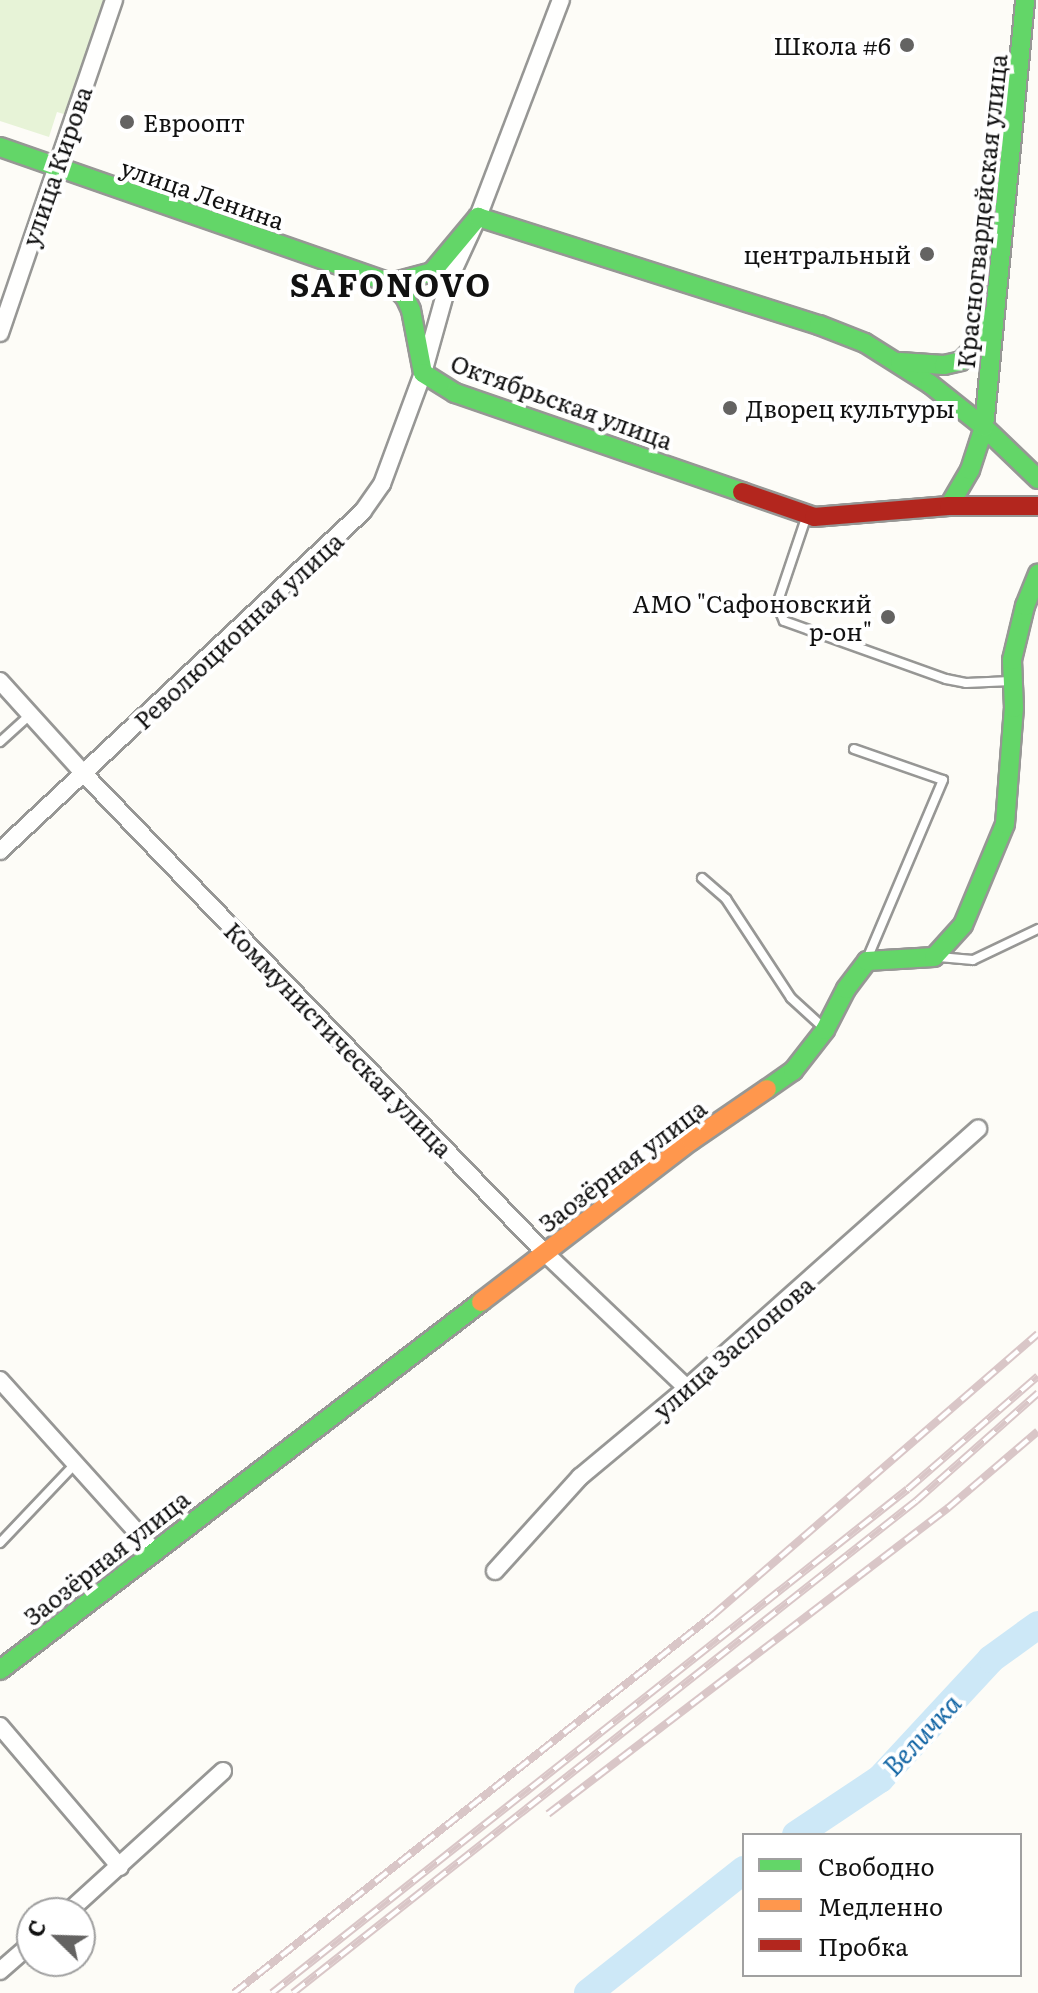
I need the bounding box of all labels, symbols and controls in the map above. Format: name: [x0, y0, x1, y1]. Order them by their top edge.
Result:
place label: Школа #6: [774, 31, 891, 59]
marker: Школа #6: [898, 36, 916, 54]
street label: Красногвардейская улица: [950, 52, 1012, 370]
street label: улица Кирова: [15, 82, 97, 250]
place label: Евроопт: [143, 108, 245, 136]
marker: Евроопт: [118, 113, 136, 131]
street label: улица Ленина: [117, 152, 289, 234]
place label: центральный: [744, 240, 911, 268]
marker: центральный: [918, 245, 936, 263]
district label: SAFONOVO: [290, 264, 492, 302]
street label: Октябрьская улица: [447, 347, 677, 455]
place label: Дворец культуры: [746, 394, 955, 422]
marker: Дворец культуры: [721, 399, 739, 417]
street label: Революционная улица: [128, 526, 348, 734]
place label: АМО "Сафоновский р-он": [632, 589, 872, 645]
marker: АМО "Сафоновский р-он": [879, 608, 897, 626]
street label: Коммунистическая улица: [219, 916, 459, 1162]
street label: Заозёрная улица: [533, 1093, 711, 1237]
street label: улица Заслонова: [647, 1270, 819, 1424]
street label: Заозёрная улица: [17, 1483, 195, 1631]
water label: Величка: [876, 1687, 966, 1781]
legend: [742, 1833, 1022, 1977]
text: Свободно: [818, 1848, 935, 1883]
text: Медленно: [818, 1888, 943, 1923]
north arrow: [16, 1897, 96, 1977]
text: С: [17, 1915, 54, 1942]
text: Пробка: [818, 1928, 908, 1963]

